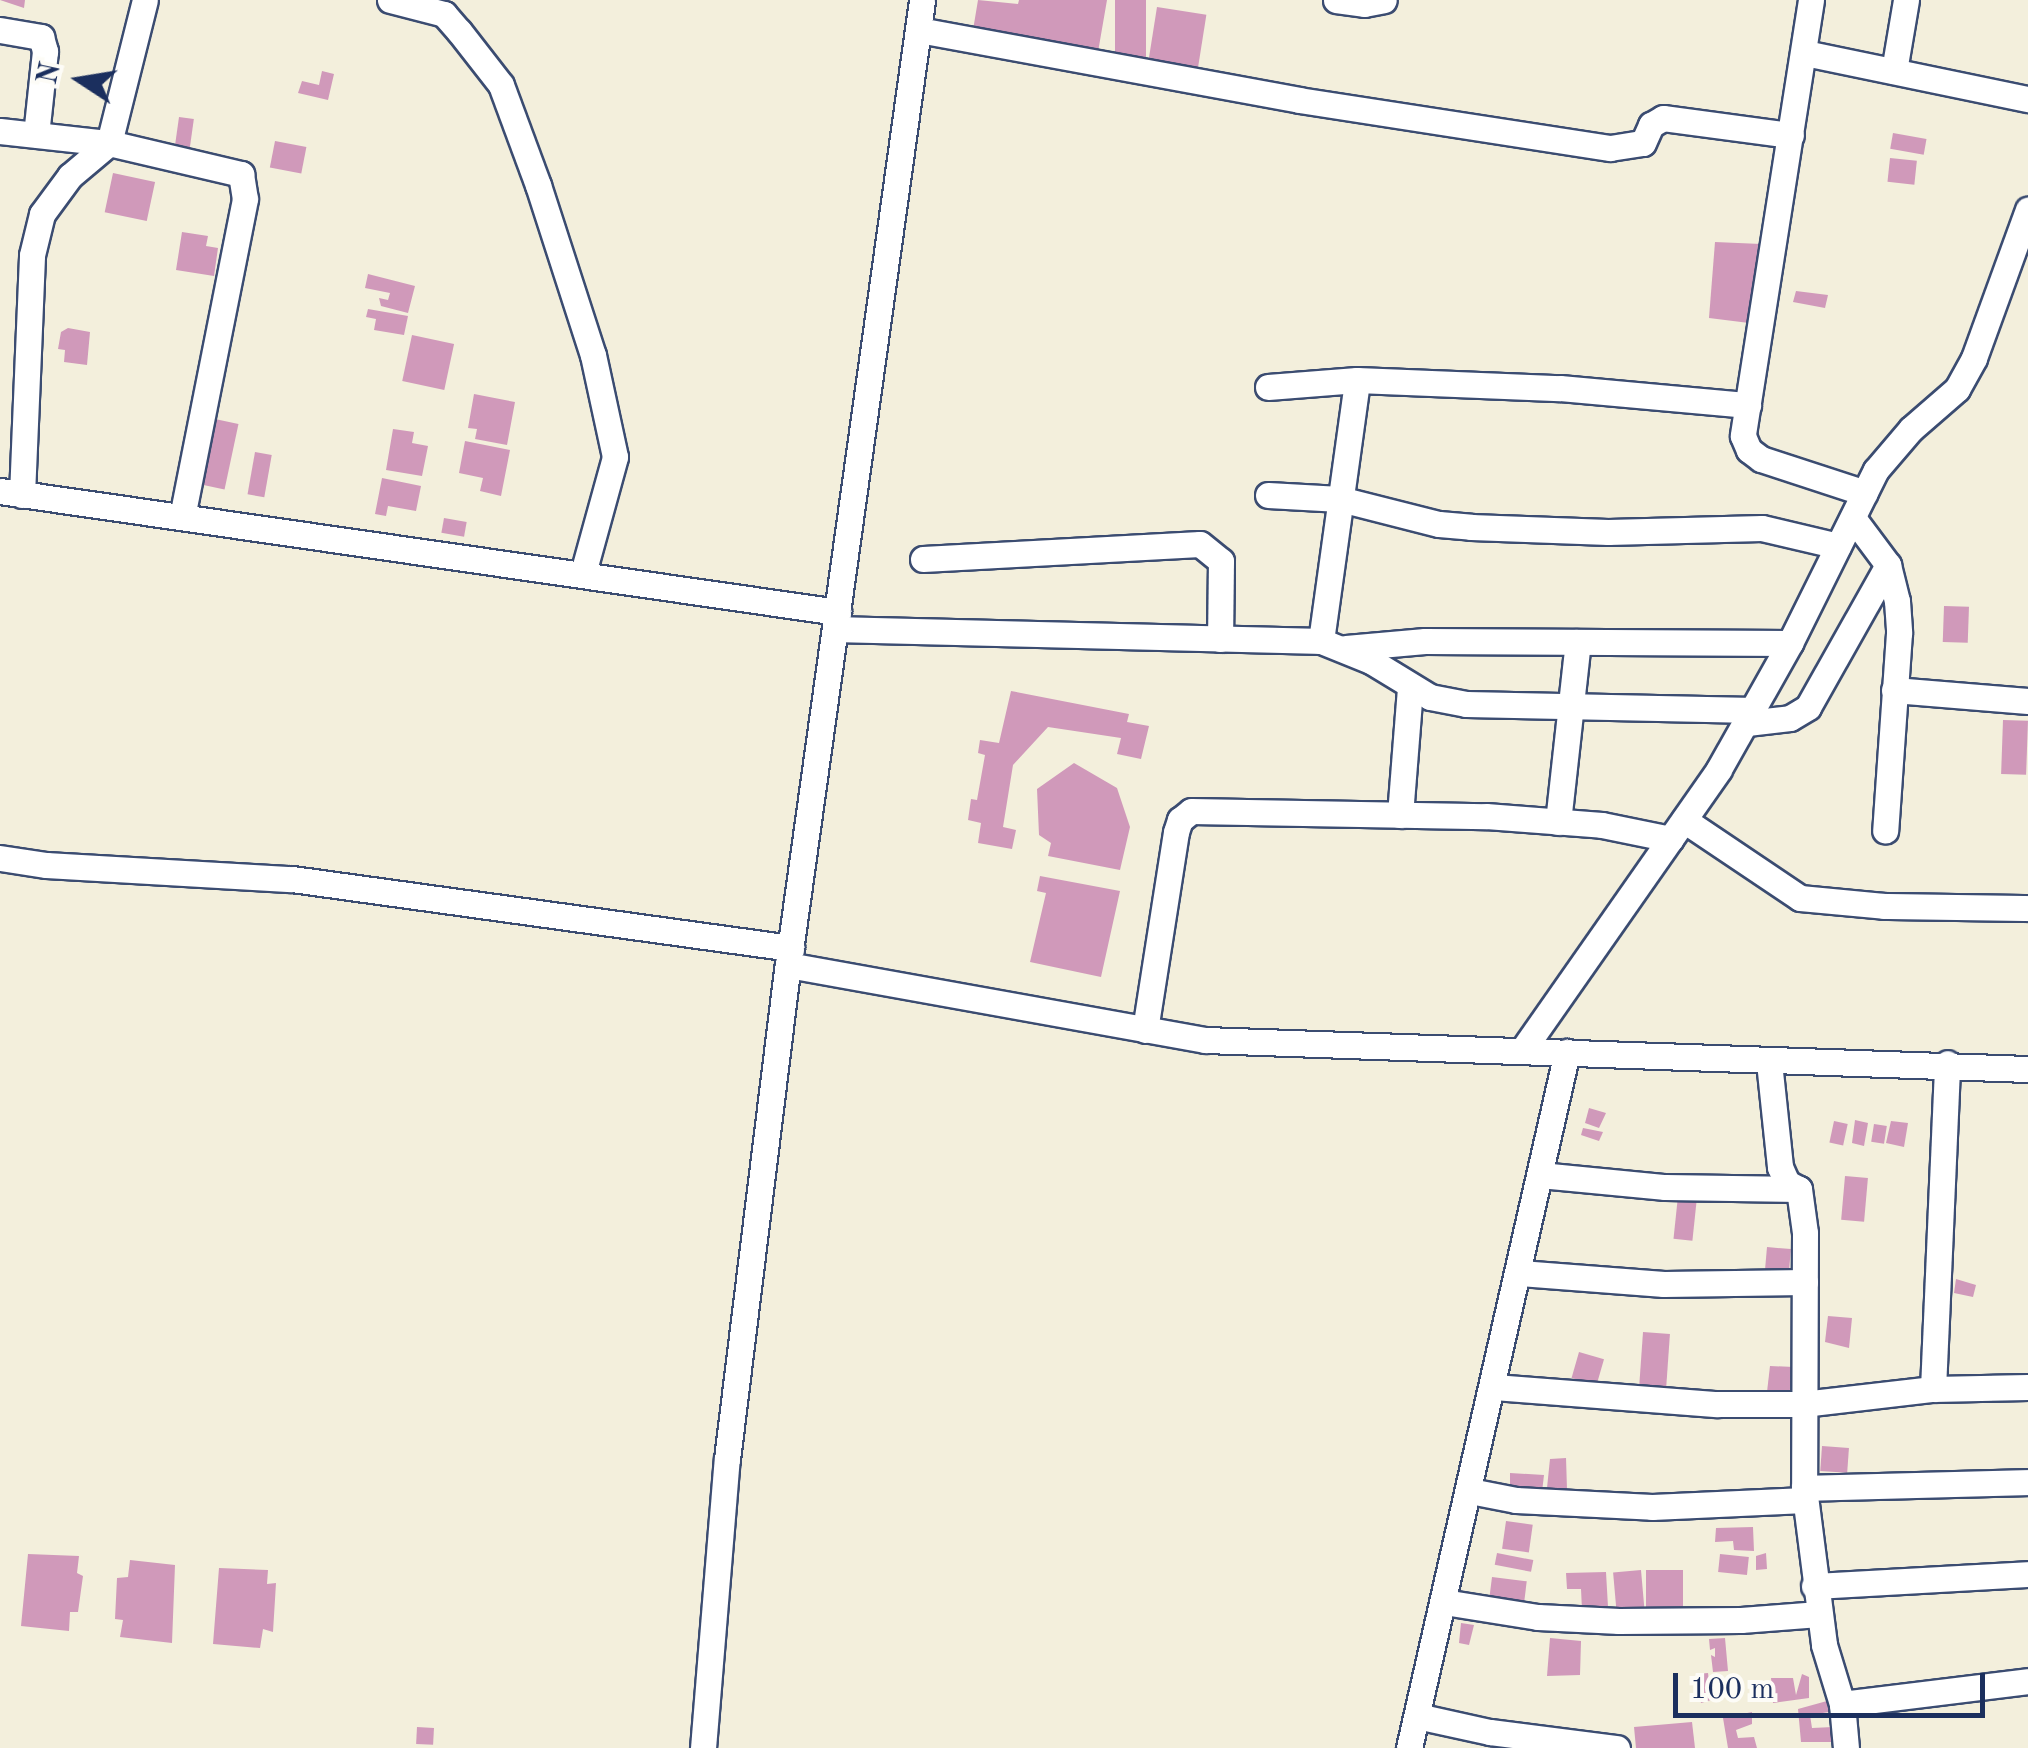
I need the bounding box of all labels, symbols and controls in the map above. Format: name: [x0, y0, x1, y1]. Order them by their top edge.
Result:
north arrow: [30, 30, 130, 130]
text: N: [35, 60, 67, 87]
scale bar: [1678, 1653, 1990, 1715]
text: 100 m: [1690, 1675, 1774, 1705]

